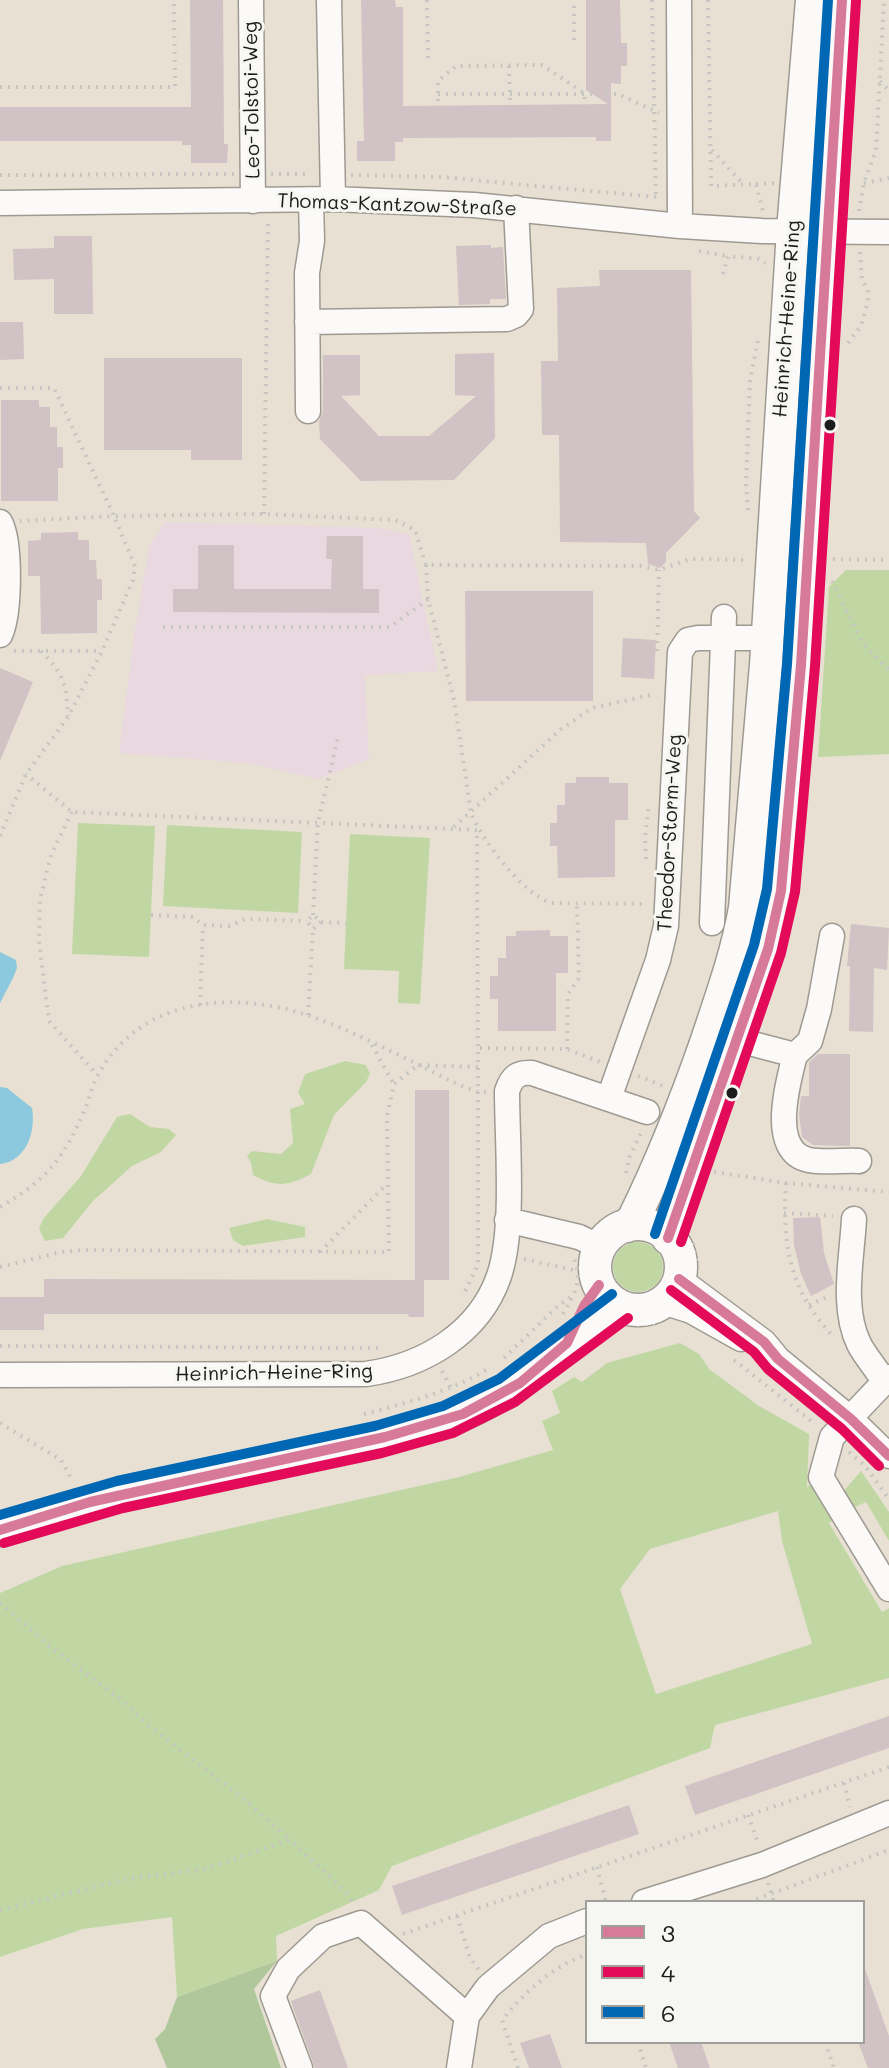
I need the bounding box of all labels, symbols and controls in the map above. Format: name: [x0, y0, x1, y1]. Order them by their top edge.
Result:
street label: Leo-Tolstoi-Weg: [239, 21, 265, 179]
street label: Thomas-Kantzow-Straße: [277, 189, 517, 221]
street label: Heinrich-Heine-Ring: [768, 220, 806, 418]
unlabelled marker: [822, 417, 838, 433]
street label: Theodor-Storm-Weg: [653, 734, 687, 932]
unlabelled marker: [724, 1085, 740, 1101]
street label: Heinrich-Heine-Ring: [175, 1359, 373, 1387]
legend: [585, 1900, 865, 2044]
text: 3: [661, 1917, 675, 1948]
text: 4: [661, 1957, 675, 1988]
text: 6: [661, 1997, 676, 2028]

